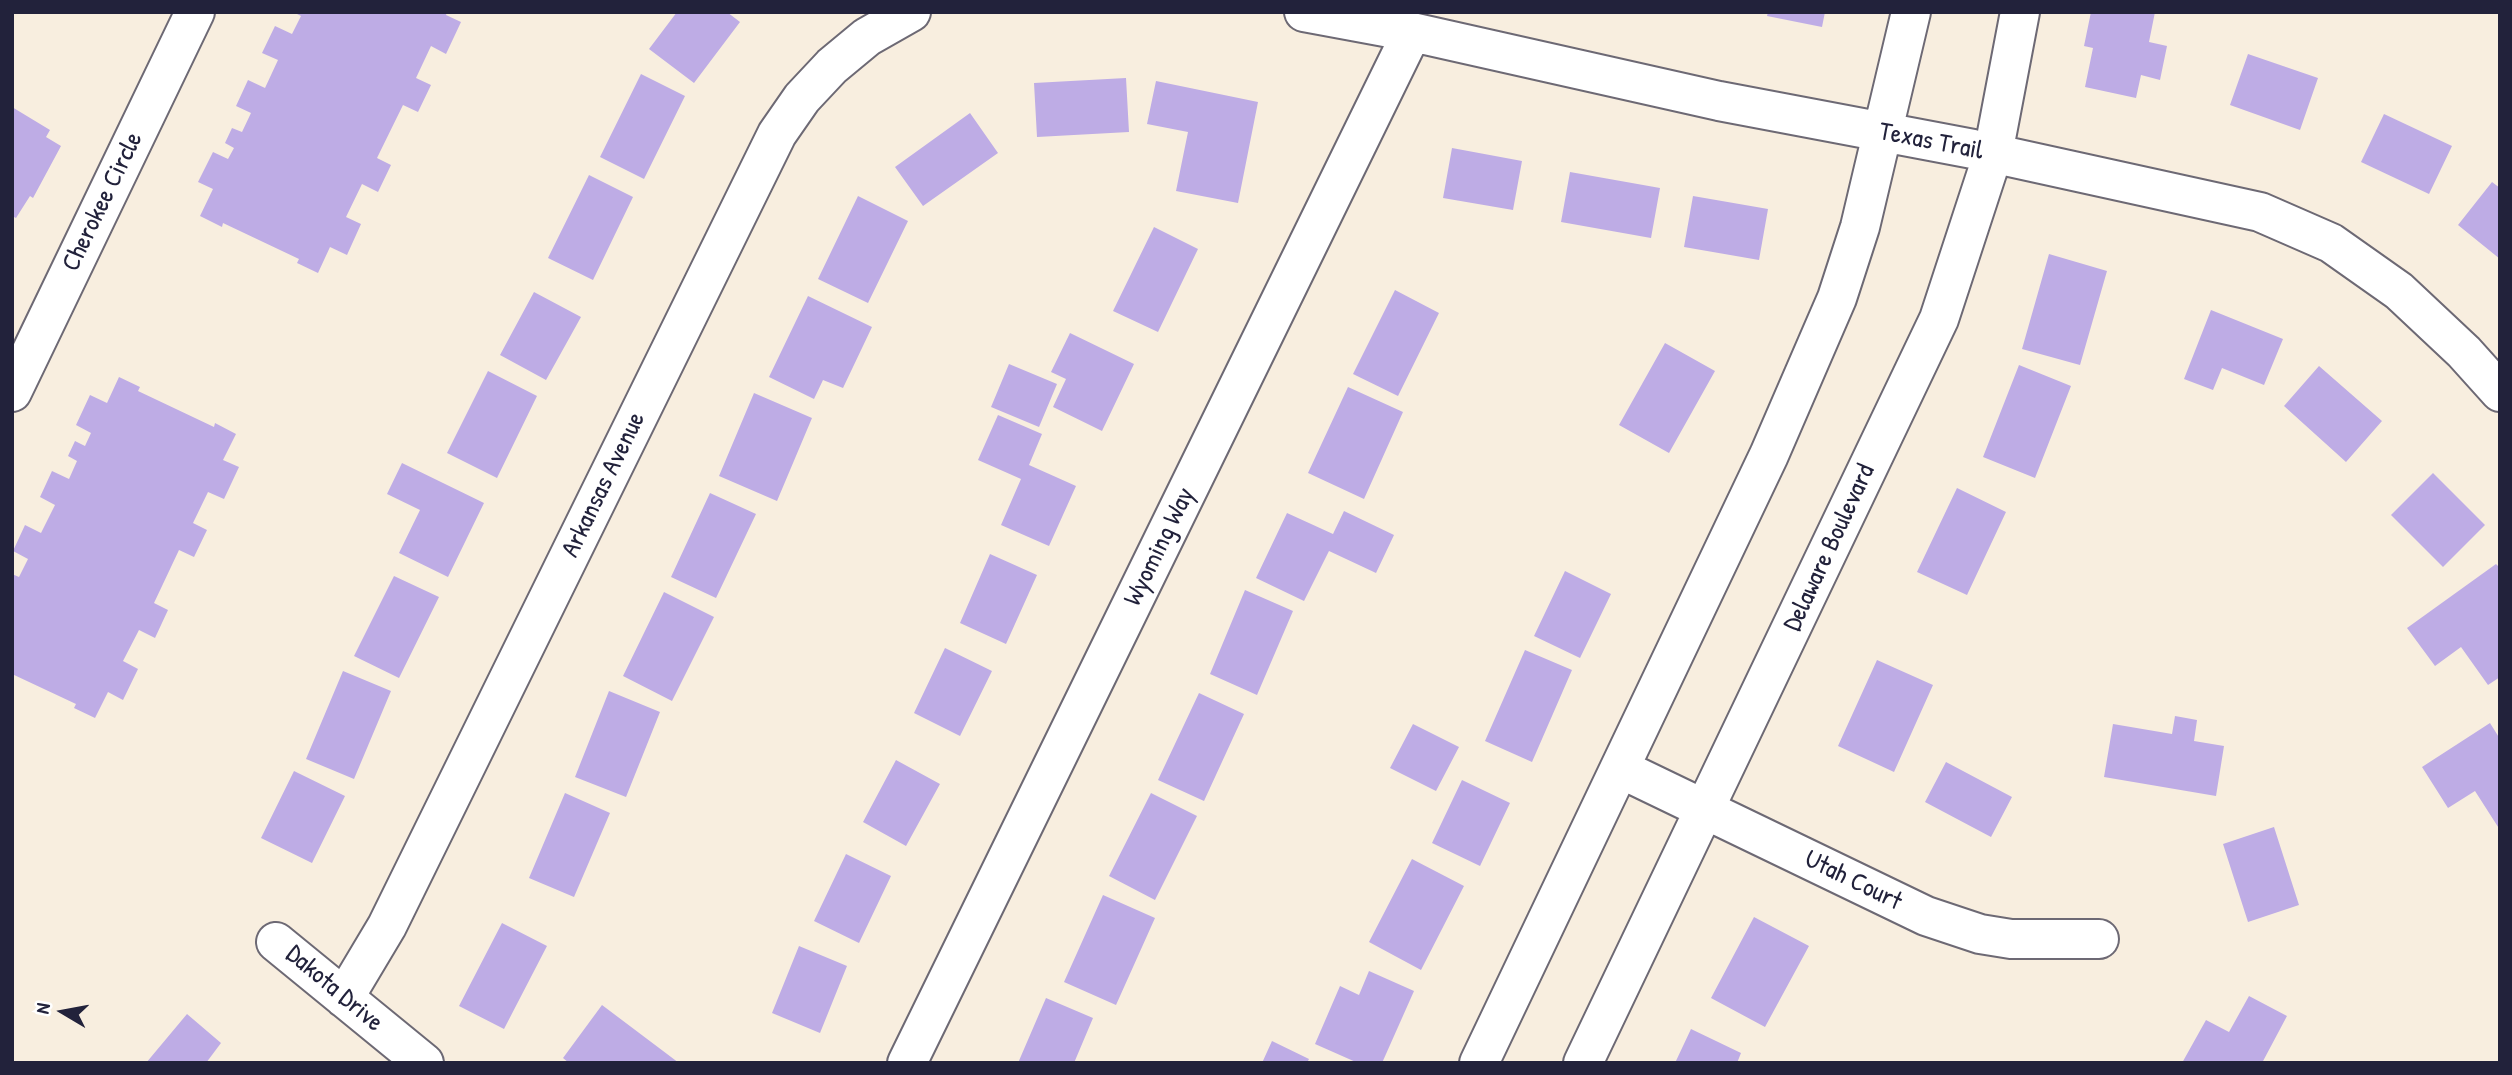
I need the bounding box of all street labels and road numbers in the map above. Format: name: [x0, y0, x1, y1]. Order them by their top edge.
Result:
street label: Texas Trail: [1876, 117, 1986, 167]
street label: Cherokee Circle: [56, 127, 150, 277]
street label: Arkansas Avenue: [555, 407, 653, 563]
street label: Delaware Boulevard: [1778, 460, 1882, 636]
street label: Wyoming Way: [1118, 483, 1202, 611]
street label: Utah Court: [1799, 844, 1907, 918]
street label: Dakota Drive: [279, 939, 389, 1039]

